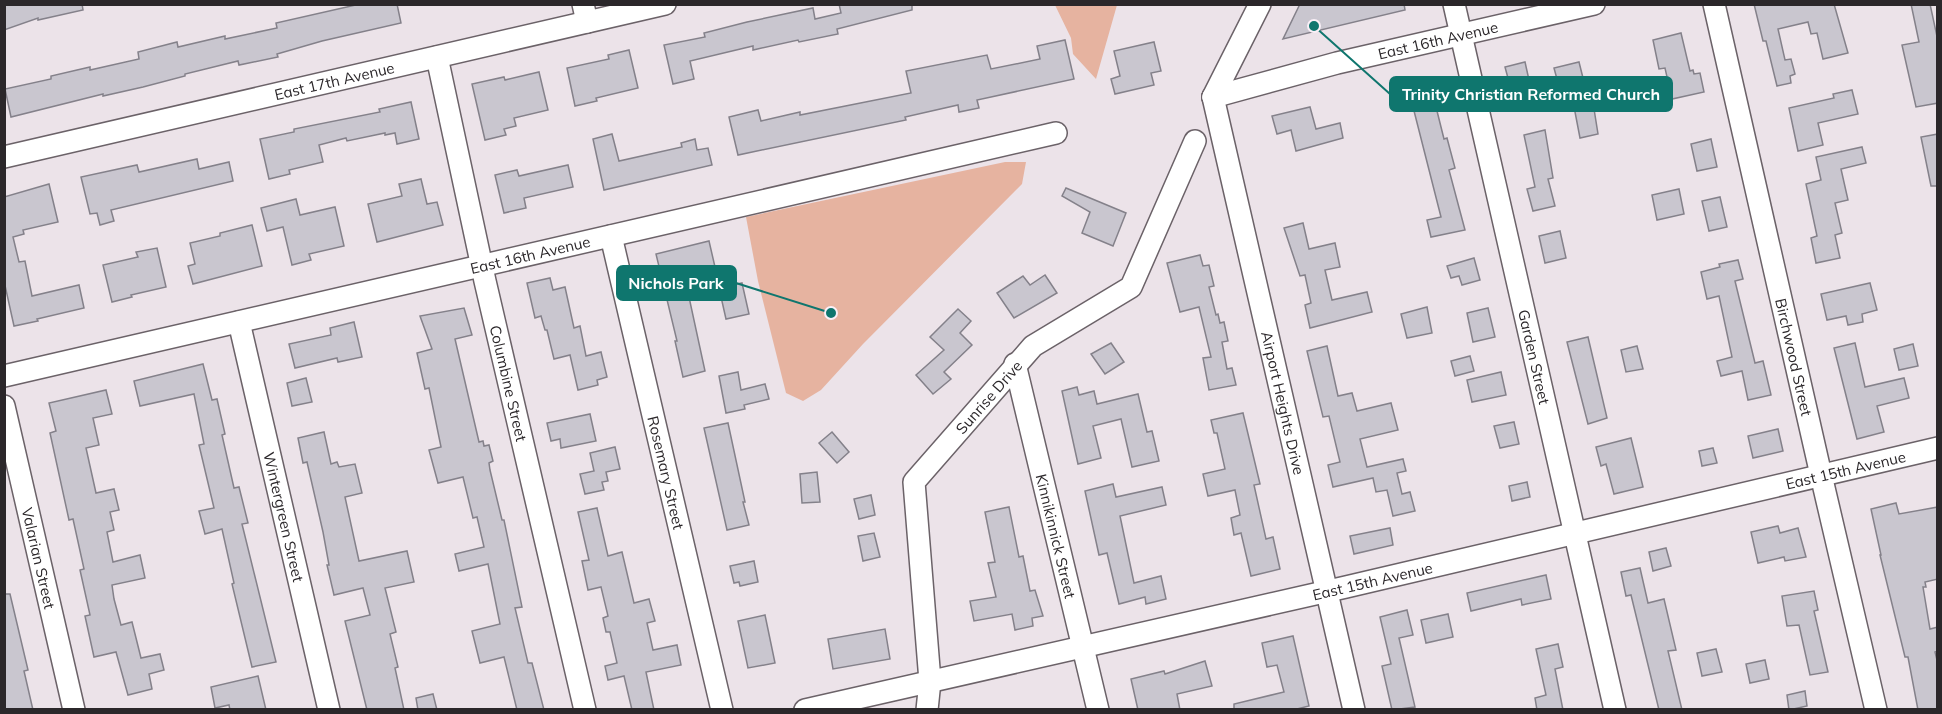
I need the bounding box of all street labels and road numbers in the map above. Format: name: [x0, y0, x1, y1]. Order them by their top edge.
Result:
street label: East 16th Avenue: [1376, 17, 1500, 63]
street label: East 17th Avenue: [272, 57, 396, 104]
street label: East 16th Avenue: [468, 231, 592, 278]
street label: Birchwood Street: [1772, 296, 1817, 418]
street label: Garden Street: [1514, 308, 1555, 406]
street label: Columbine Street: [486, 323, 532, 443]
street label: Airport Heights Drive: [1258, 329, 1309, 477]
street label: Sunrise Drive: [951, 356, 1026, 438]
street label: Rosemary Street: [644, 414, 689, 531]
street label: East 15th Avenue: [1784, 446, 1907, 493]
street label: Wintergreen Street: [260, 450, 308, 584]
street label: Kinnikinnick Street: [1032, 472, 1080, 600]
street label: Valarian Street: [18, 505, 60, 611]
street label: East 15th Avenue: [1311, 558, 1434, 604]

